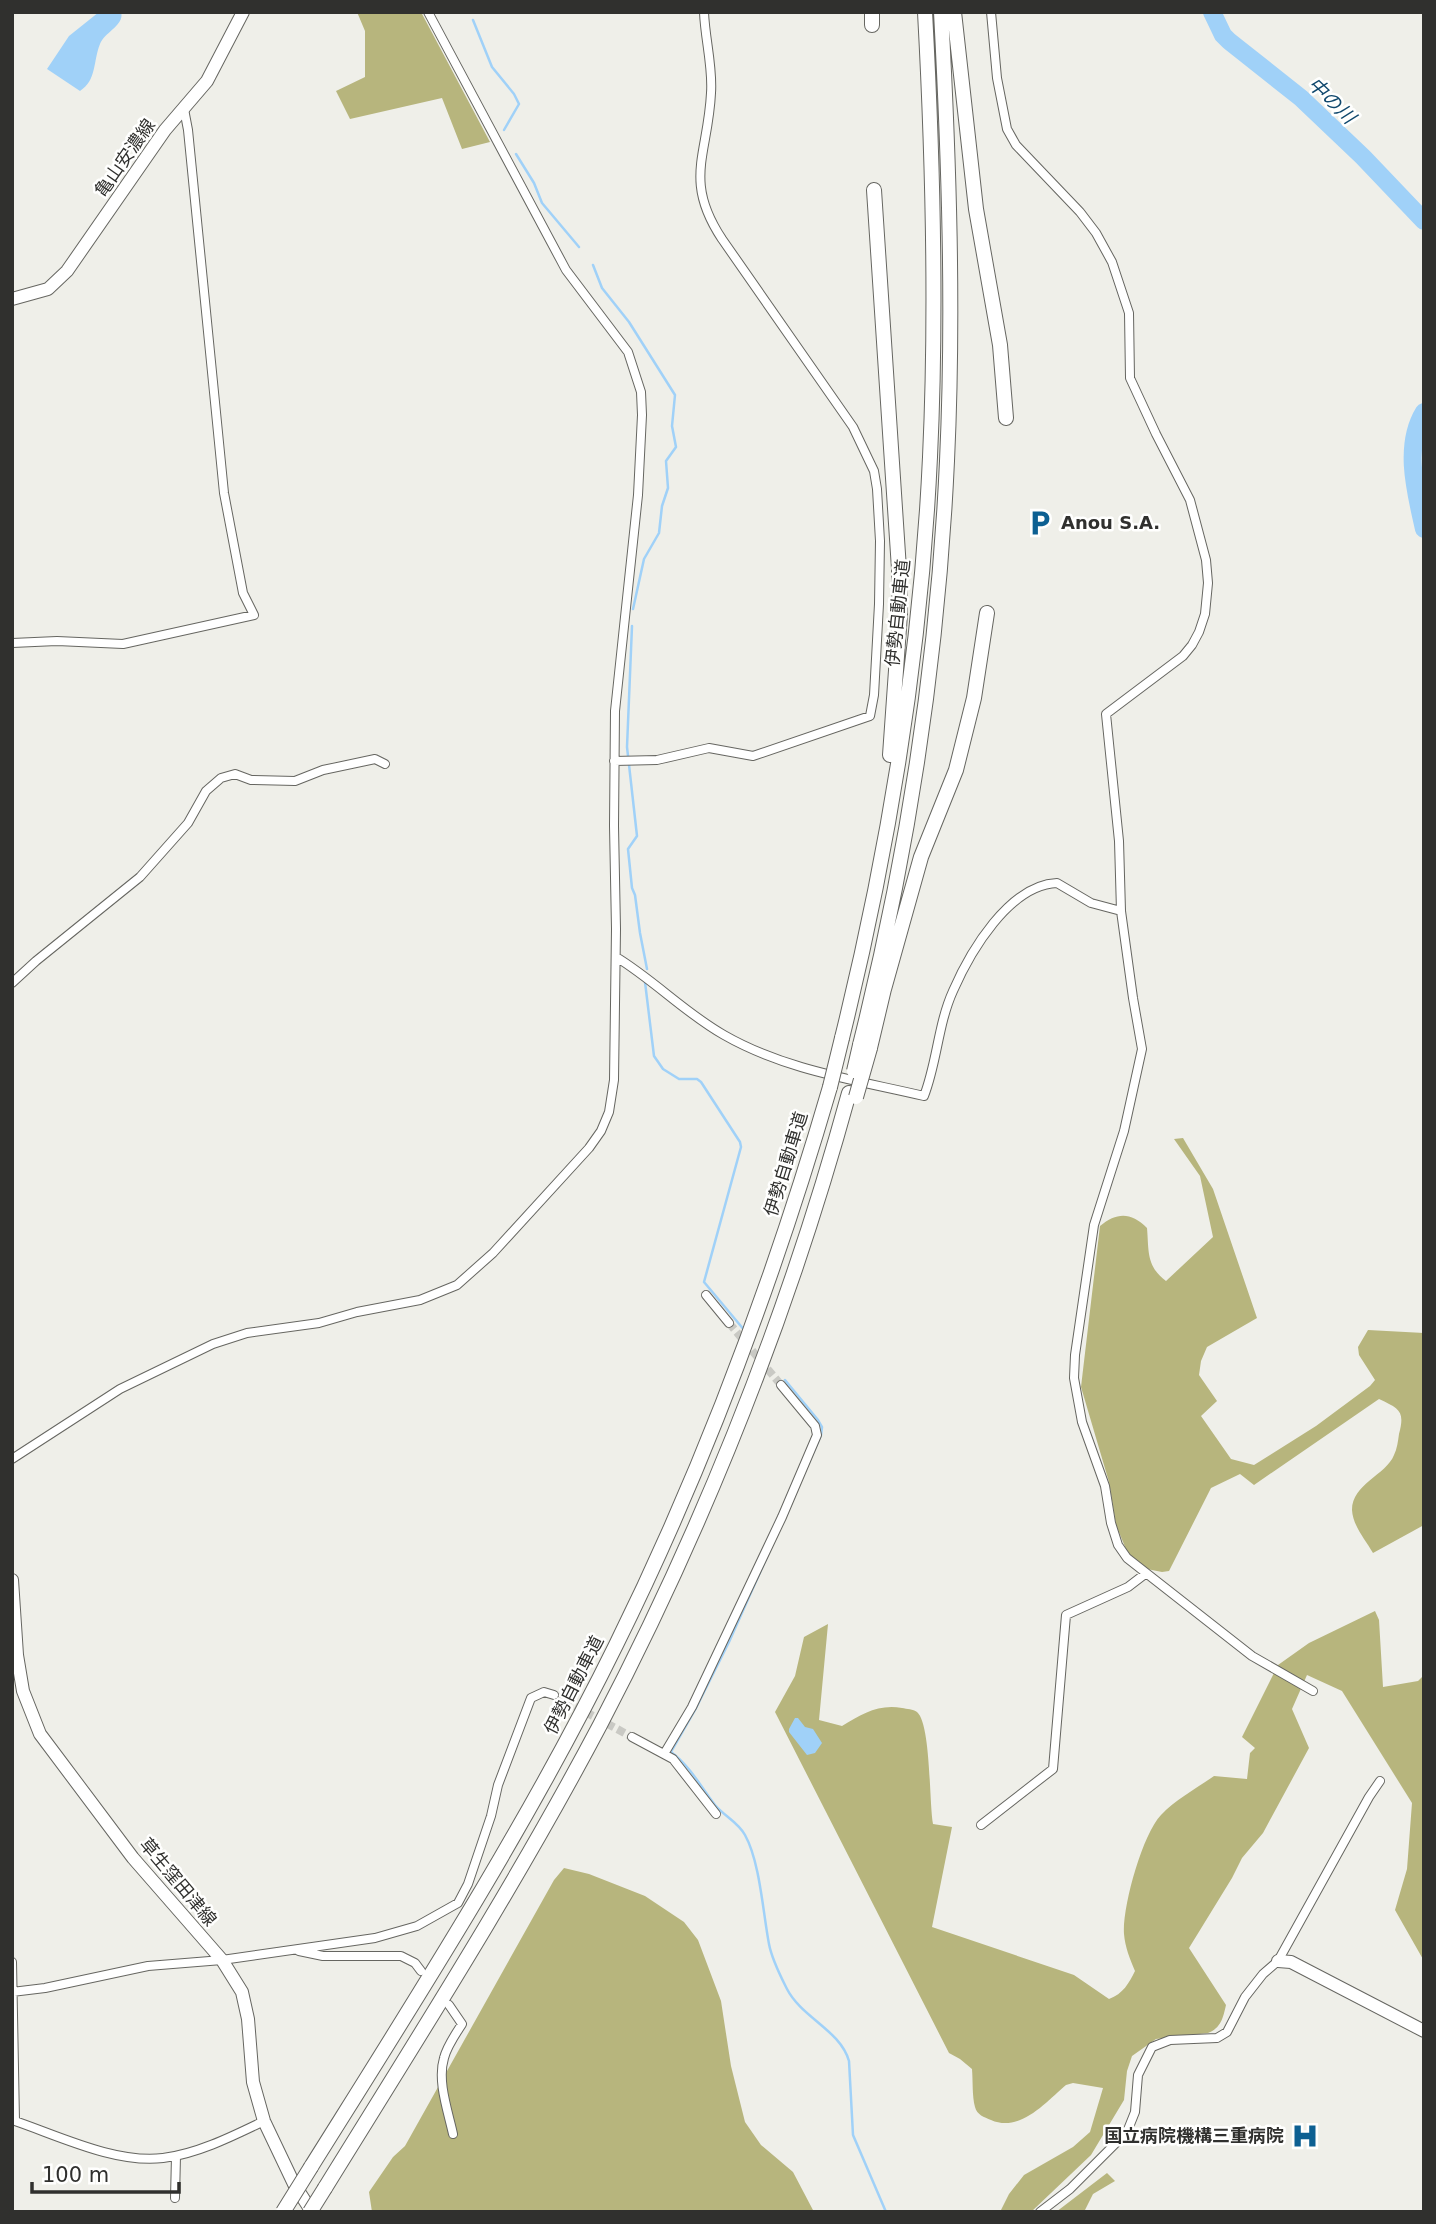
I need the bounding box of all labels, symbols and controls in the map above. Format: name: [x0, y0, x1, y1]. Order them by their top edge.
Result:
water label: 中の川: [1304, 72, 1362, 129]
street label: 亀山安濃線: [90, 115, 159, 201]
parking icon: Anou S.A.: [1025, 508, 1055, 538]
place label: Anou S.A.: [1061, 512, 1160, 533]
street label: 伊勢自動車道: [881, 558, 914, 668]
street label: 伊勢自動車道: [760, 1109, 811, 1219]
street label: 伊勢自動車道: [540, 1632, 607, 1738]
street label: 草生窪田津線: [136, 1834, 221, 1930]
hospital icon: 国立病院機構三重病院: [1290, 2121, 1320, 2151]
place label: 国立病院機構三重病院: [1104, 2125, 1284, 2146]
scale bar: [32, 2150, 178, 2194]
text: 100 m: [42, 2163, 109, 2187]

